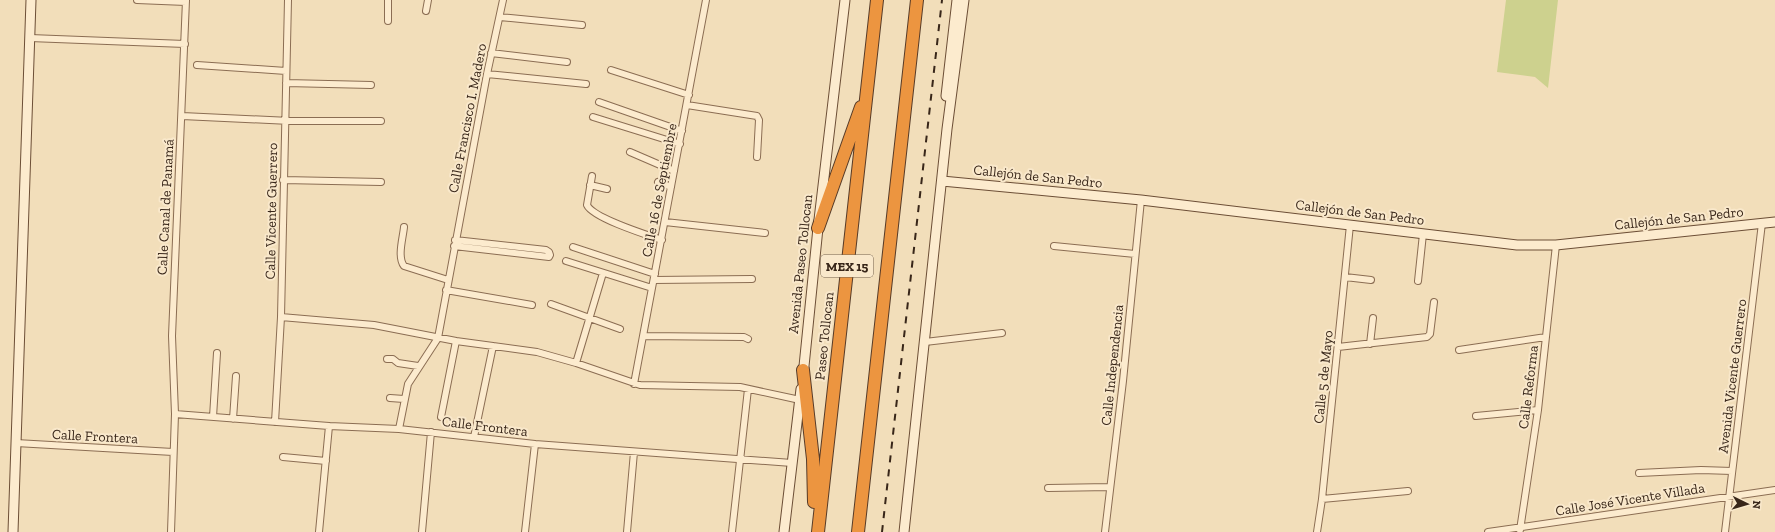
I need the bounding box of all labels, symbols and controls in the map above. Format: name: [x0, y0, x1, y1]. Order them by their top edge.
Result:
street label: Calle Francisco I. Madero: [445, 42, 490, 194]
street label: Calle 16 de Septiembre: [638, 121, 681, 258]
street label: Calle Canal de Panamá: [153, 138, 178, 276]
street label: Calle Vicente Guerrero: [262, 142, 281, 280]
street label: Callejón de San Pedro: [973, 161, 1103, 192]
street label: Avenida Paseo Tollocan: [785, 194, 816, 334]
street label: Callejón de San Pedro: [1295, 196, 1425, 229]
street label: Callejón de San Pedro: [1614, 203, 1744, 234]
road number: MEX 15: [821, 255, 873, 277]
street label: Paseo Tollocan: [811, 291, 838, 381]
street label: Avenida Vicente Guerrero: [1715, 298, 1750, 454]
street label: Calle Independencia: [1098, 303, 1127, 426]
street label: Calle 5 de Mayo: [1310, 330, 1337, 425]
street label: Calle Reforma: [1515, 344, 1542, 430]
street label: Calle Frontera: [441, 413, 529, 440]
street label: Calle Frontera: [51, 426, 139, 447]
street label: Calle José Vicente Villada: [1554, 479, 1706, 520]
north arrow: [1727, 484, 1767, 524]
text: N: [1750, 500, 1763, 510]

